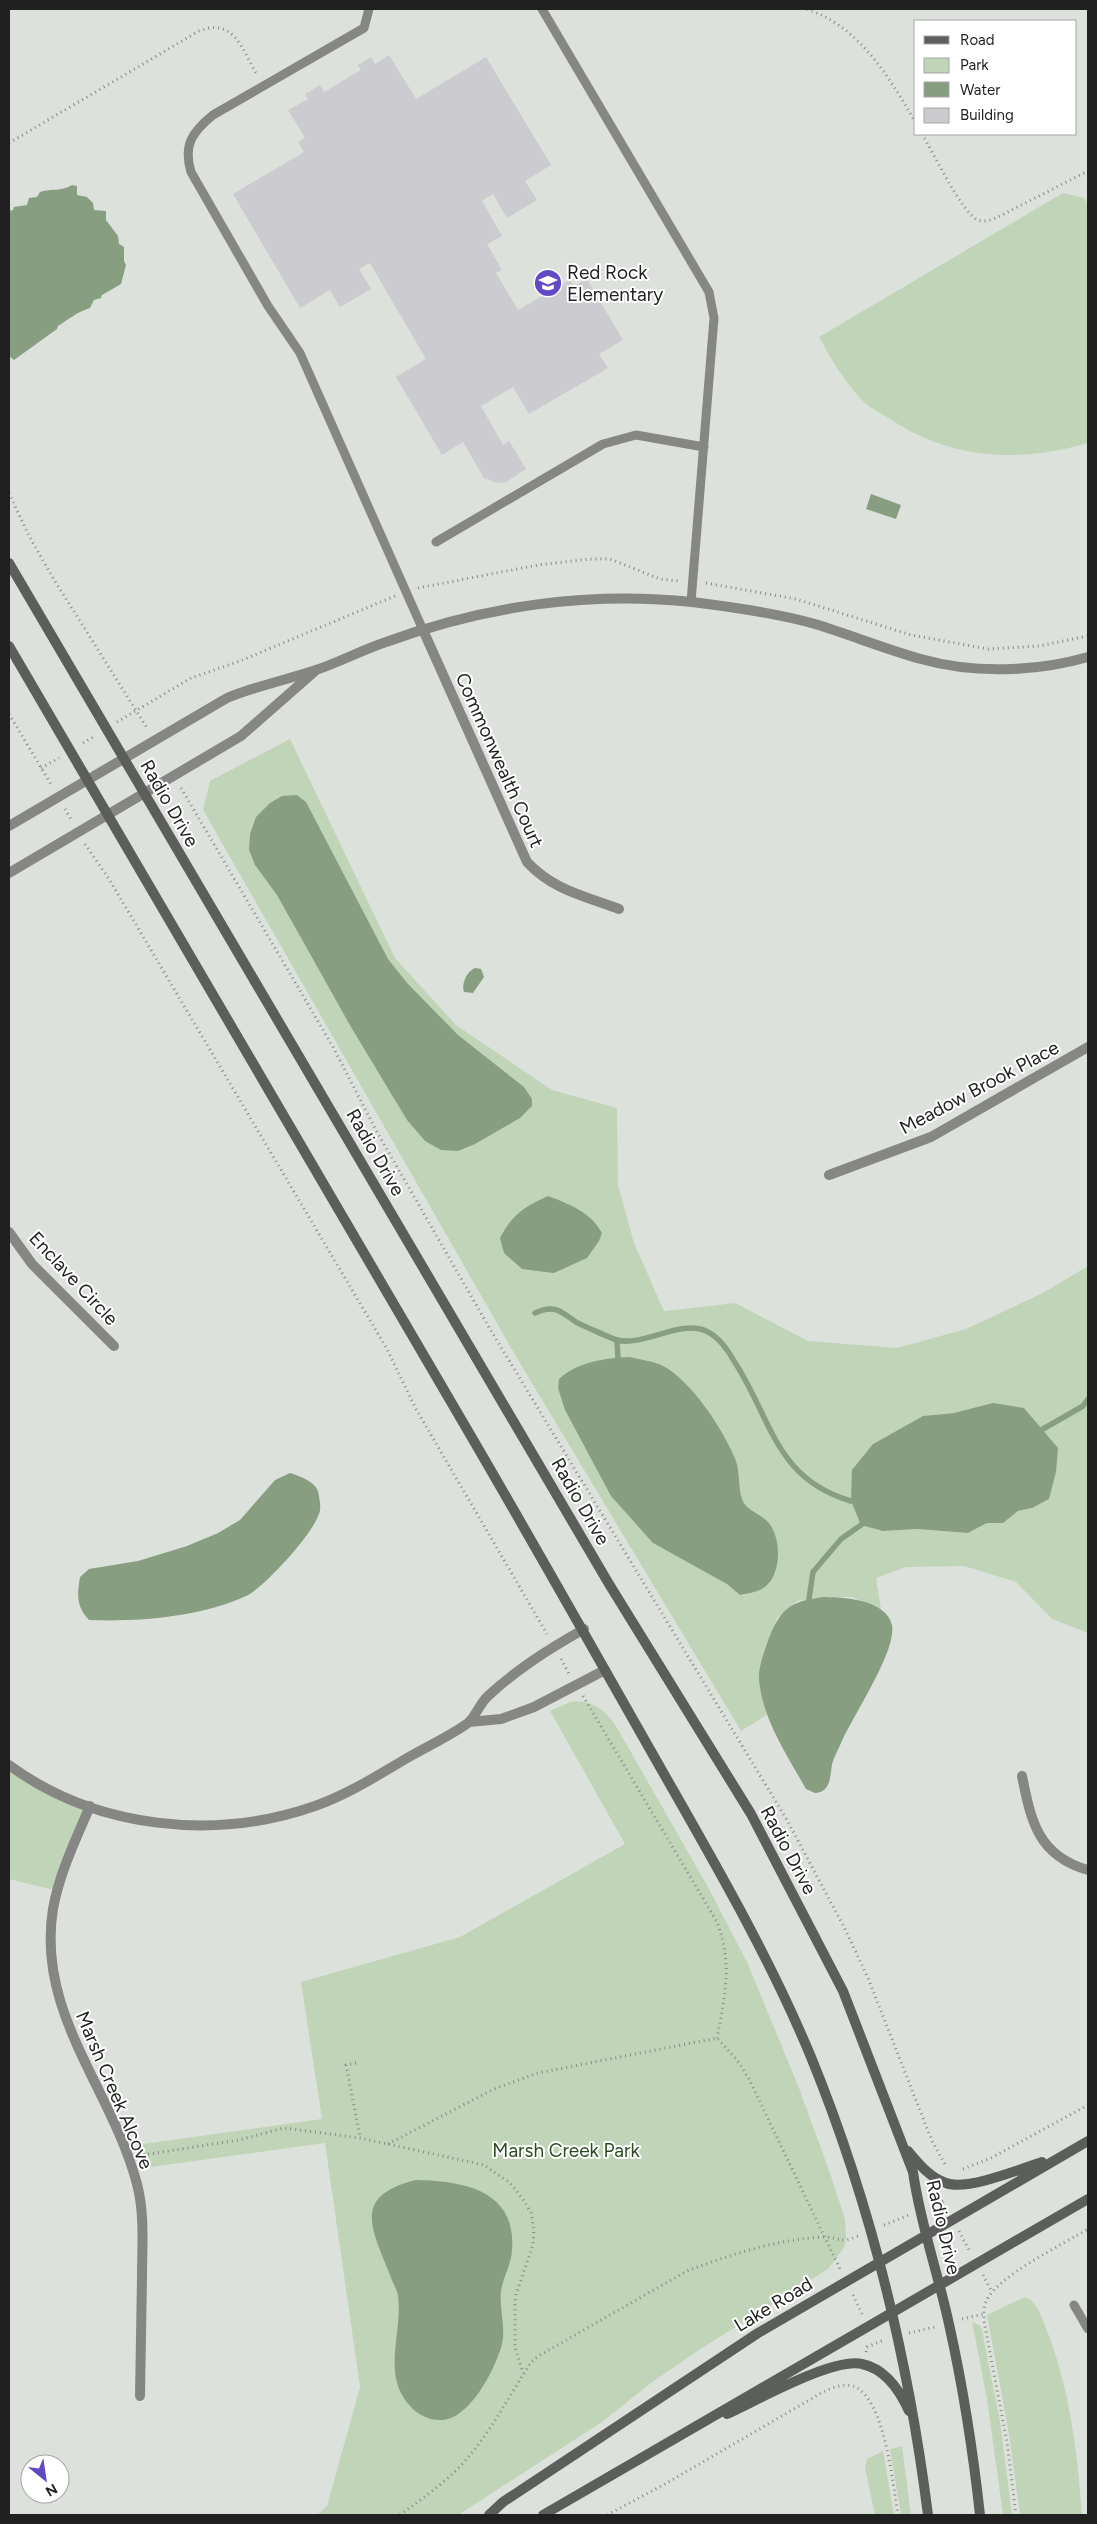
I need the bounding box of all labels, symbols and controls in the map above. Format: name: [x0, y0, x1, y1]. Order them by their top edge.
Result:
legend: [914, 20, 1077, 135]
text: Road: [960, 31, 995, 49]
text: Park: [960, 56, 989, 74]
text: Water: [960, 81, 1000, 99]
text: Building: [960, 106, 1014, 124]
place label: Red Rock Elementary: [567, 261, 663, 306]
school or university icon: Red Rock Elementary: [533, 268, 563, 298]
street label: Commonwealth Court: [451, 669, 548, 851]
street label: Radio Drive: [135, 756, 204, 851]
street label: Meadow Brook Place: [896, 1036, 1063, 1139]
street label: Radio Drive: [341, 1105, 410, 1200]
street label: Enclave Circle: [24, 1227, 123, 1330]
street label: Radio Drive: [546, 1454, 615, 1549]
street label: Radio Drive: [756, 1802, 821, 1898]
street label: Marsh Creek Alcove: [71, 2008, 158, 2173]
park label: Marsh Creek Park: [492, 2139, 640, 2162]
street label: Radio Drive: [921, 2177, 966, 2277]
street label: Lake Road: [730, 2272, 817, 2337]
north arrow: [20, 2454, 70, 2504]
text: N: [42, 2480, 60, 2500]

